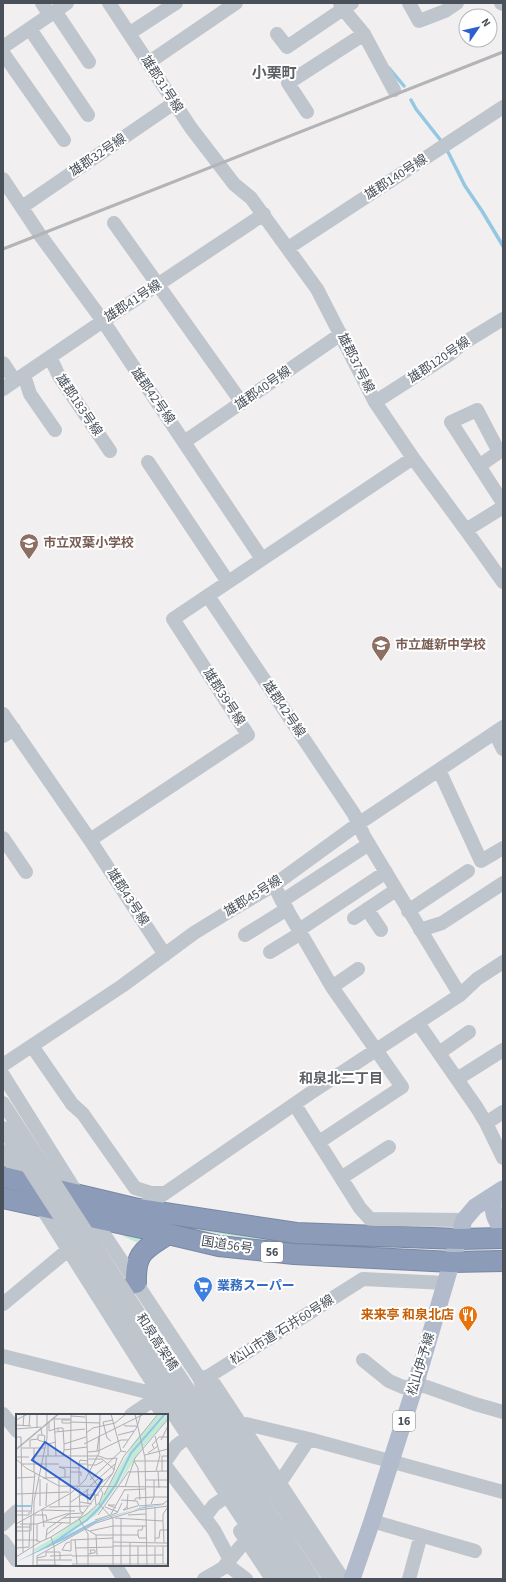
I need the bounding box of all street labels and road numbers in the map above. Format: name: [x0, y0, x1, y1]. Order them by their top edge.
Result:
street label: 雄郡31号線: [137, 52, 187, 116]
street label: 雄郡32号線: [66, 129, 130, 181]
street label: 雄郡140号線: [361, 150, 431, 204]
street label: 雄郡41号線: [101, 276, 165, 326]
street label: 雄郡37号線: [333, 330, 379, 396]
street label: 雄郡120号線: [404, 333, 474, 387]
street label: 雄郡40号線: [231, 362, 295, 414]
street label: 雄郡42号線: [127, 364, 179, 428]
street label: 雄郡183号線: [52, 370, 106, 440]
street label: 雄郡39号線: [199, 665, 249, 729]
street label: 雄郡42号線: [258, 677, 310, 741]
street label: 雄郡43号線: [103, 865, 153, 929]
street label: 雄郡45号線: [221, 871, 285, 921]
street label: 国道56号: [200, 1232, 254, 1258]
road number: 56: [261, 1242, 283, 1262]
street label: 松山市道 石井60号線: [227, 1291, 337, 1369]
street label: 和泉高架橋: [132, 1310, 182, 1374]
street label: 松山伊予線: [403, 1330, 439, 1398]
road number: 16: [393, 1411, 415, 1431]

